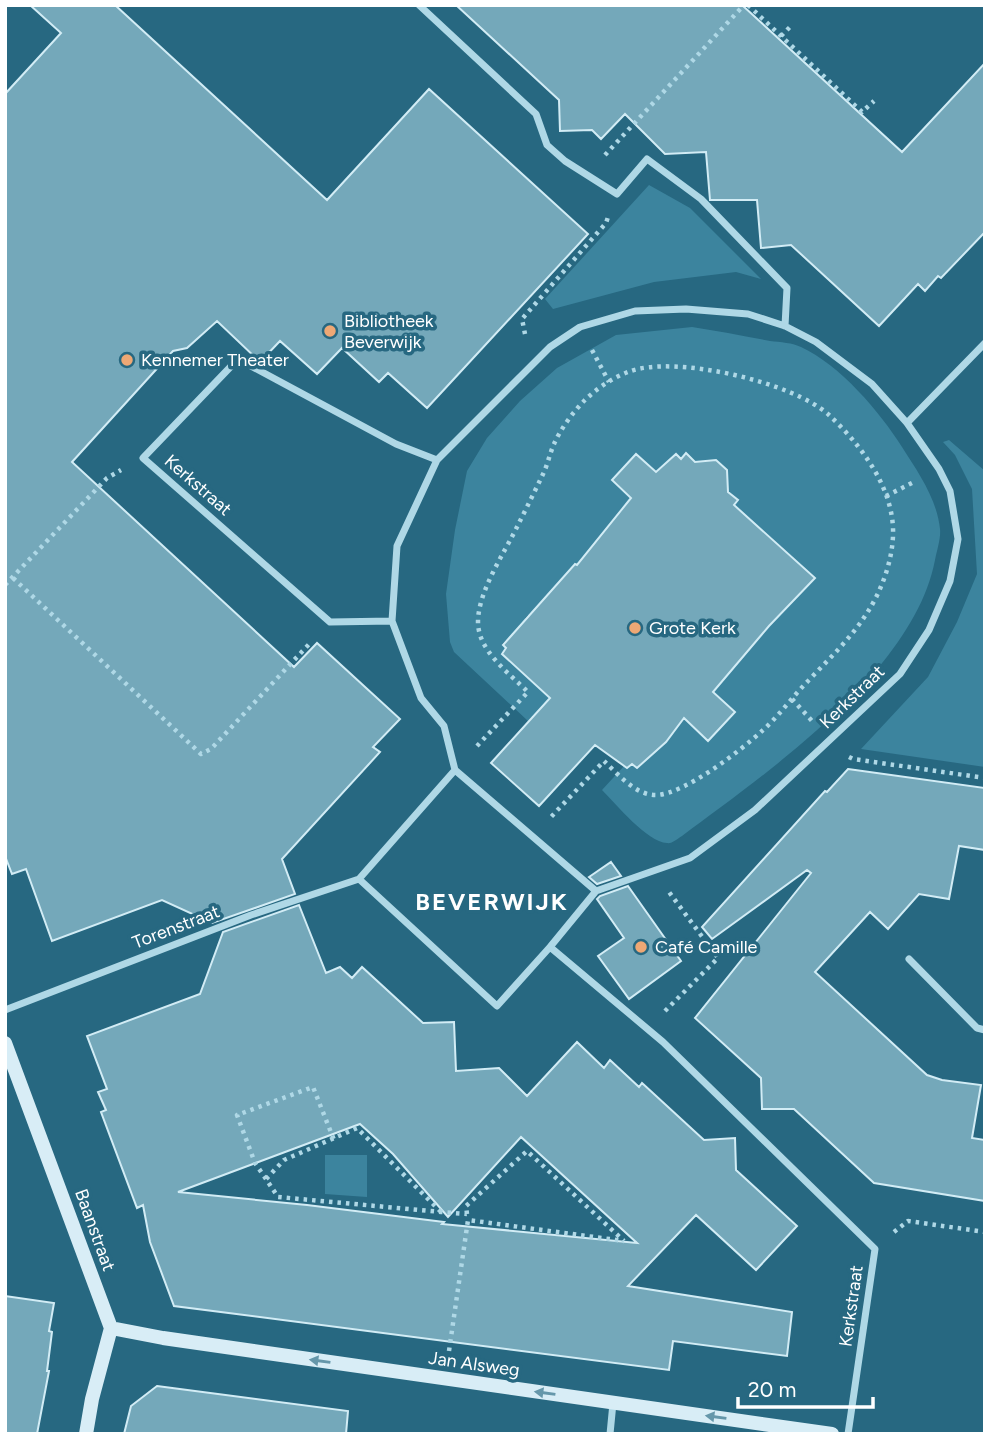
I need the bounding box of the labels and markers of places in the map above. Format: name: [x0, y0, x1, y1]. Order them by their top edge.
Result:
place label: Bibliotheek Beverwijk: [344, 310, 434, 353]
marker: Bibliotheek Beverwijk: [322, 323, 338, 339]
place label: Kennemer Theater: [141, 349, 289, 371]
marker: Kennemer Theater: [119, 352, 135, 368]
place label: Grote Kerk: [649, 617, 736, 639]
marker: Grote Kerk: [627, 620, 643, 636]
place label: Café Camille: [655, 936, 758, 958]
marker: Café Camille: [633, 939, 649, 955]

